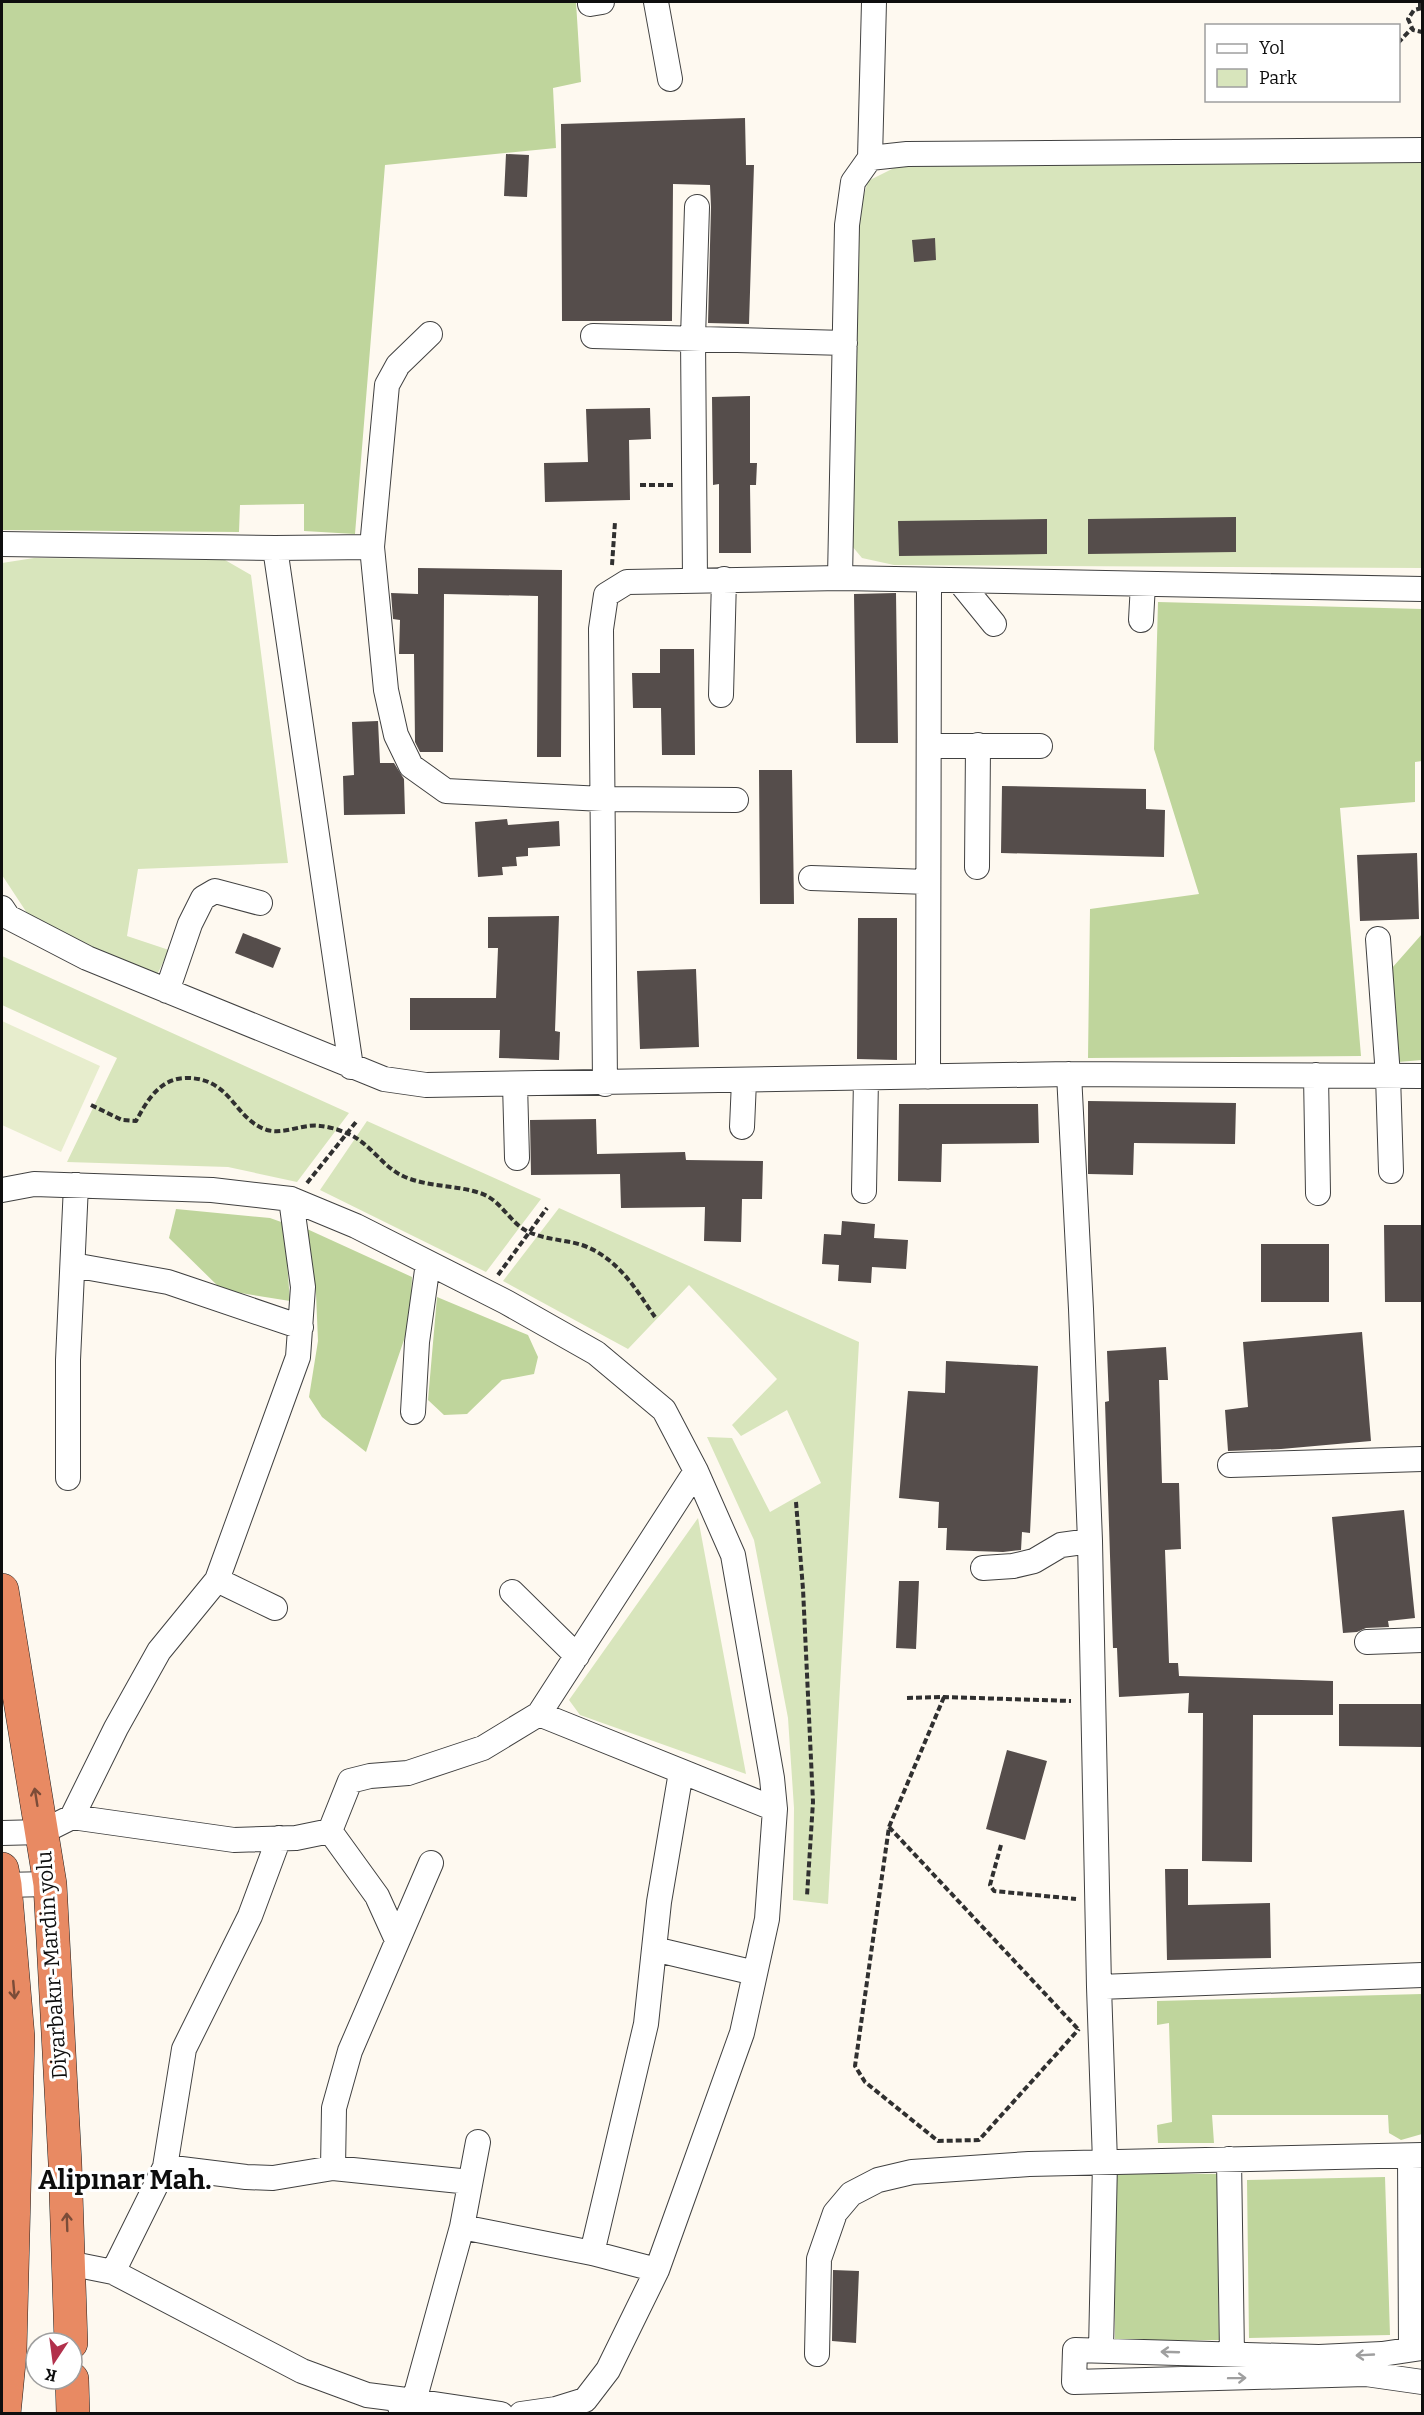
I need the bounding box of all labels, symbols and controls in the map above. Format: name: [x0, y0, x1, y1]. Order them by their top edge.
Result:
legend: [1205, 24, 1400, 102]
text: Yol: [1259, 37, 1285, 59]
text: Park: [1259, 67, 1298, 89]
one-way arrow: [30, 1788, 41, 1807]
street label: Diyarbakır-Mardin yolu: [31, 1850, 73, 2080]
one-way arrow: [9, 1979, 20, 1999]
district label: Alipınar Mah.: [38, 2164, 212, 2196]
one-way arrow: [61, 2212, 73, 2232]
north arrow: [24, 2331, 84, 2391]
one-way arrow: [1160, 2346, 1180, 2358]
one-way arrow: [1355, 2349, 1375, 2360]
text: K: [43, 2364, 58, 2386]
one-way arrow: [1227, 2372, 1247, 2383]

